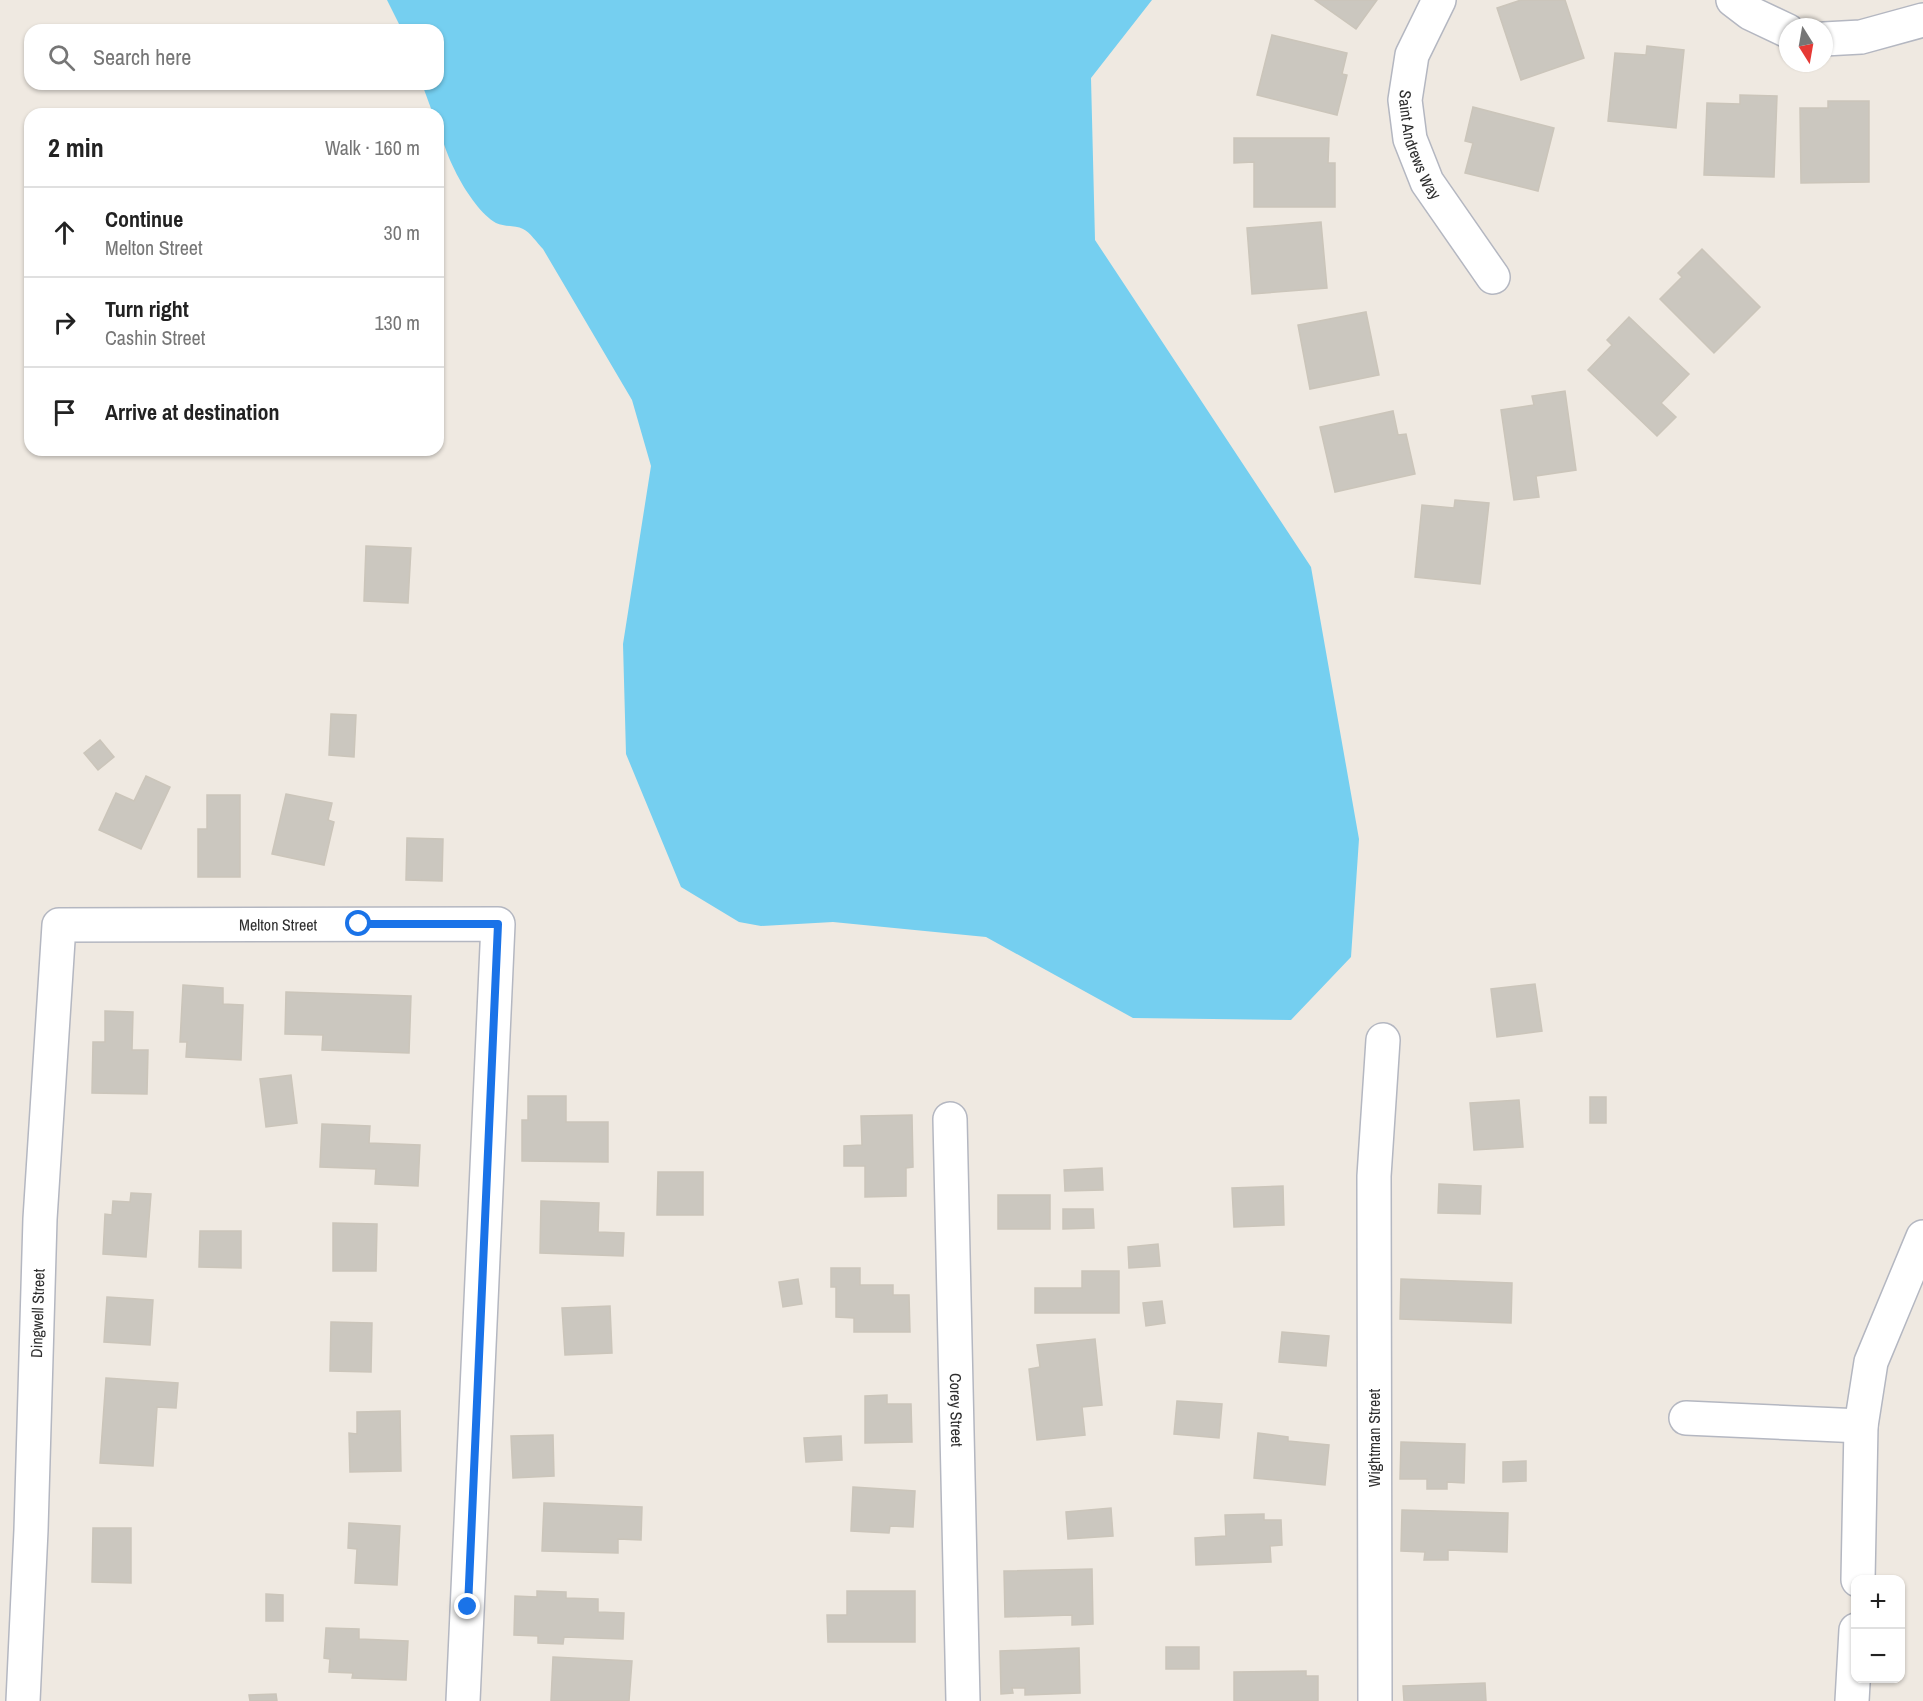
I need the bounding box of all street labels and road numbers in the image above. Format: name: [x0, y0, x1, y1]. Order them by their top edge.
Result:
street label: Saint Andrews Way: [1394, 89, 1447, 204]
street label: Melton Street: [239, 913, 317, 936]
street label: Dingwell Street: [25, 1268, 50, 1358]
street label: Corey Street: [945, 1373, 968, 1447]
street label: Wightman Street: [1363, 1388, 1385, 1487]

